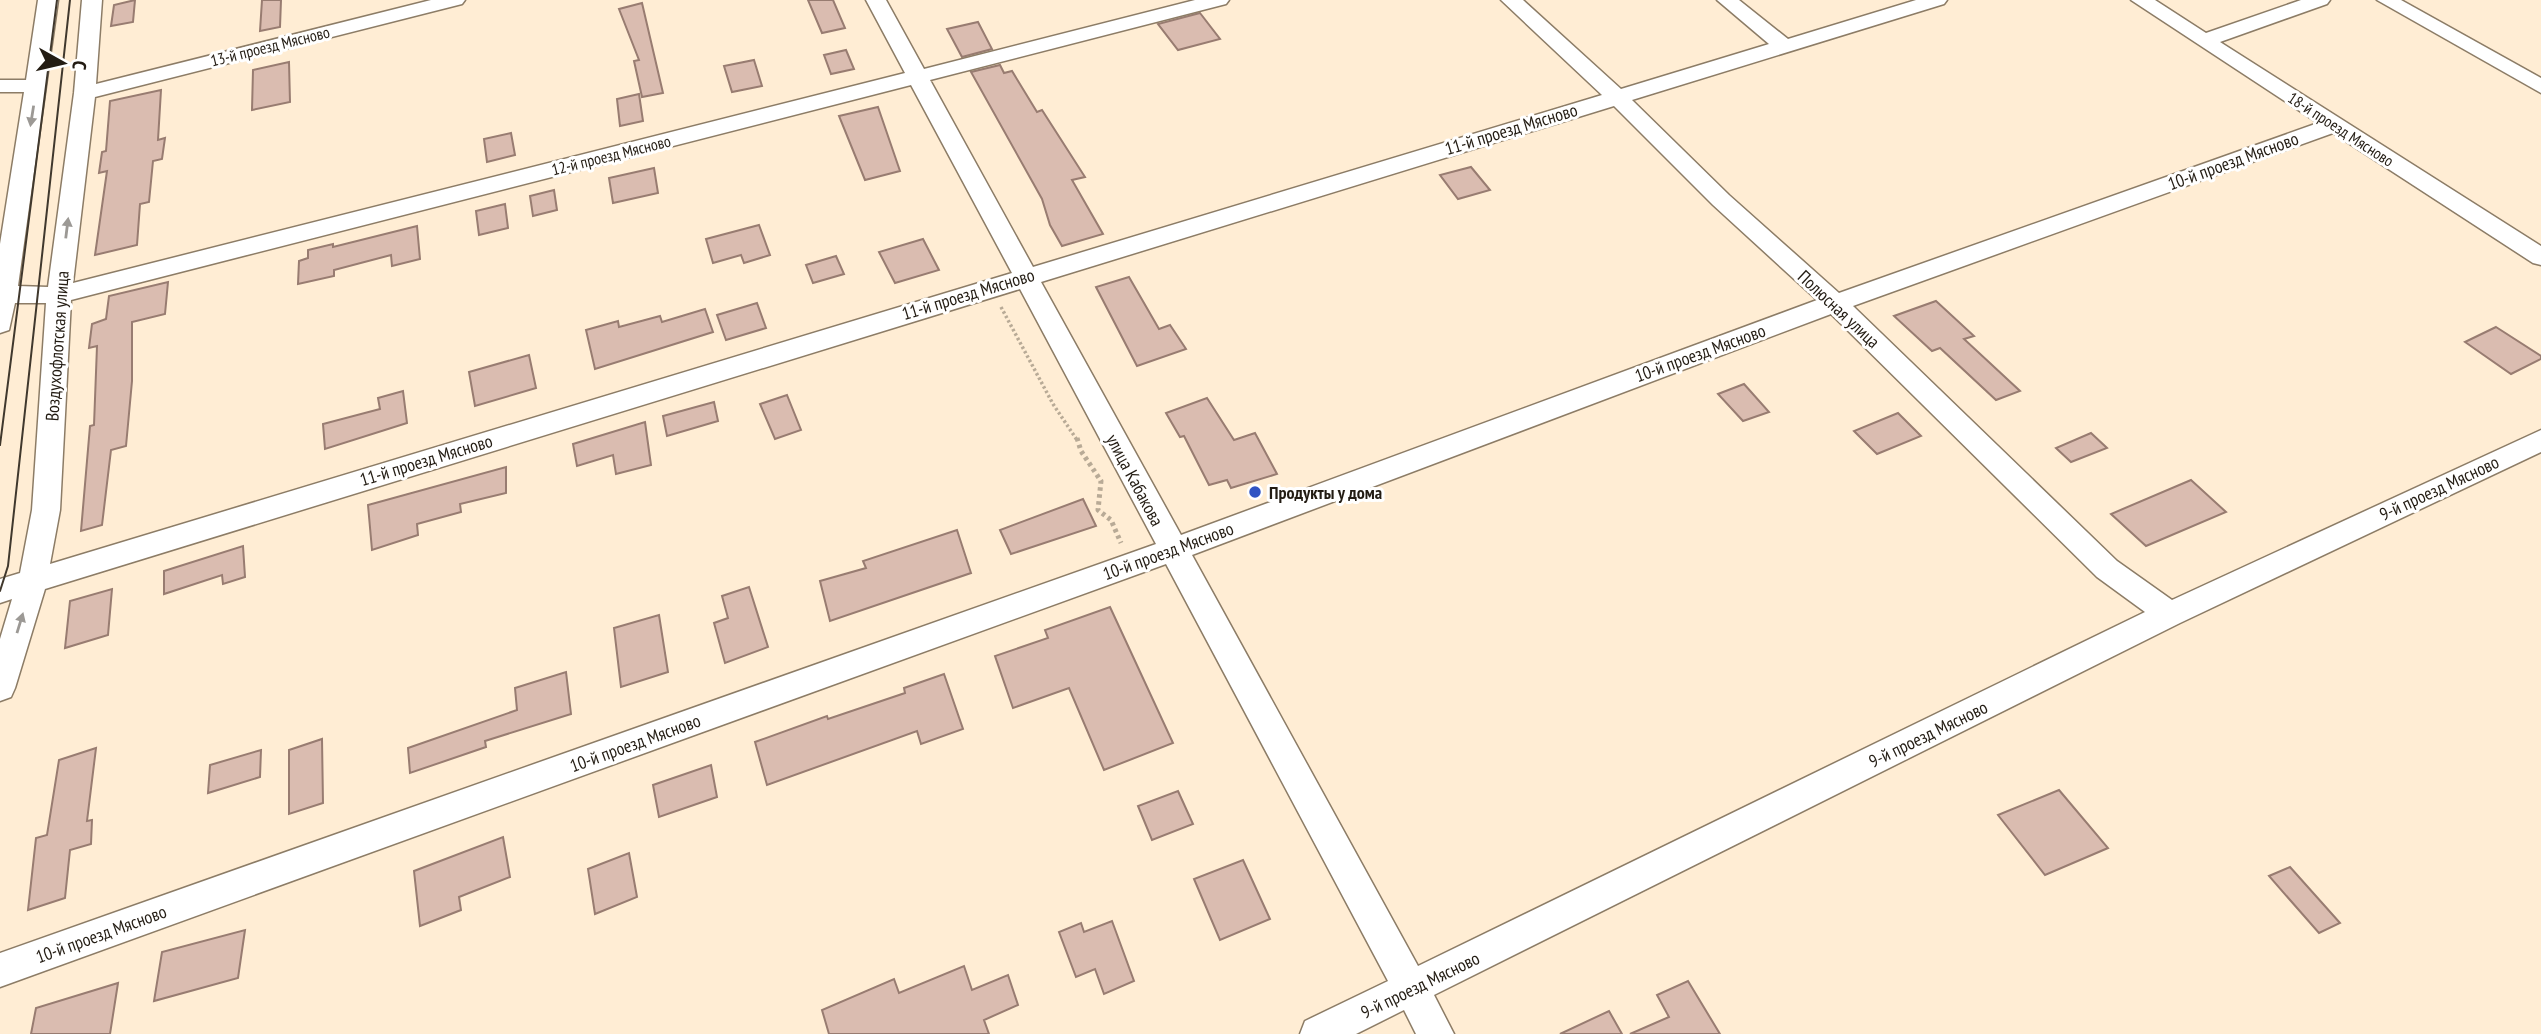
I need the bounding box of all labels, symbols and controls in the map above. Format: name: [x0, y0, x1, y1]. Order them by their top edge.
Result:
street label: 13-й проезд Мясново: [208, 22, 332, 70]
north arrow: [28, 28, 98, 98]
text: С: [67, 59, 92, 72]
street label: 18-й проезд Мясново: [2284, 87, 2398, 171]
street label: 11-й проезд Мясново: [1442, 98, 1580, 160]
one-way arrow: [26, 105, 37, 127]
street label: 10-й проезд Мясново: [2164, 127, 2302, 195]
street label: 12-й проезд Мясново: [549, 131, 673, 179]
one-way arrow: [62, 217, 73, 239]
street label: 11-й проезд Мясново: [899, 263, 1037, 325]
street label: Полюсная улица: [1793, 265, 1885, 353]
street label: Воздухофлотская улица: [40, 270, 74, 422]
street label: 10-й проезд Мясново: [1631, 319, 1769, 387]
street label: 11-й проезд Мясново: [357, 429, 495, 491]
street label: улица Кабакова: [1101, 430, 1169, 530]
street label: 9-й проезд Мясново: [2376, 450, 2503, 526]
place label: Продукты у дома: [1269, 481, 1382, 504]
marker: Продукты у дома: [1247, 484, 1263, 500]
street label: 10-й проезд Мясново: [1099, 517, 1237, 585]
one-way arrow: [16, 612, 26, 633]
street label: 9-й проезд Мясново: [1865, 695, 1991, 773]
street label: 10-й проезд Мясново: [566, 709, 704, 777]
street label: 10-й проезд Мясново: [32, 900, 170, 968]
street label: 9-й проезд Мясново: [1357, 946, 1483, 1024]

